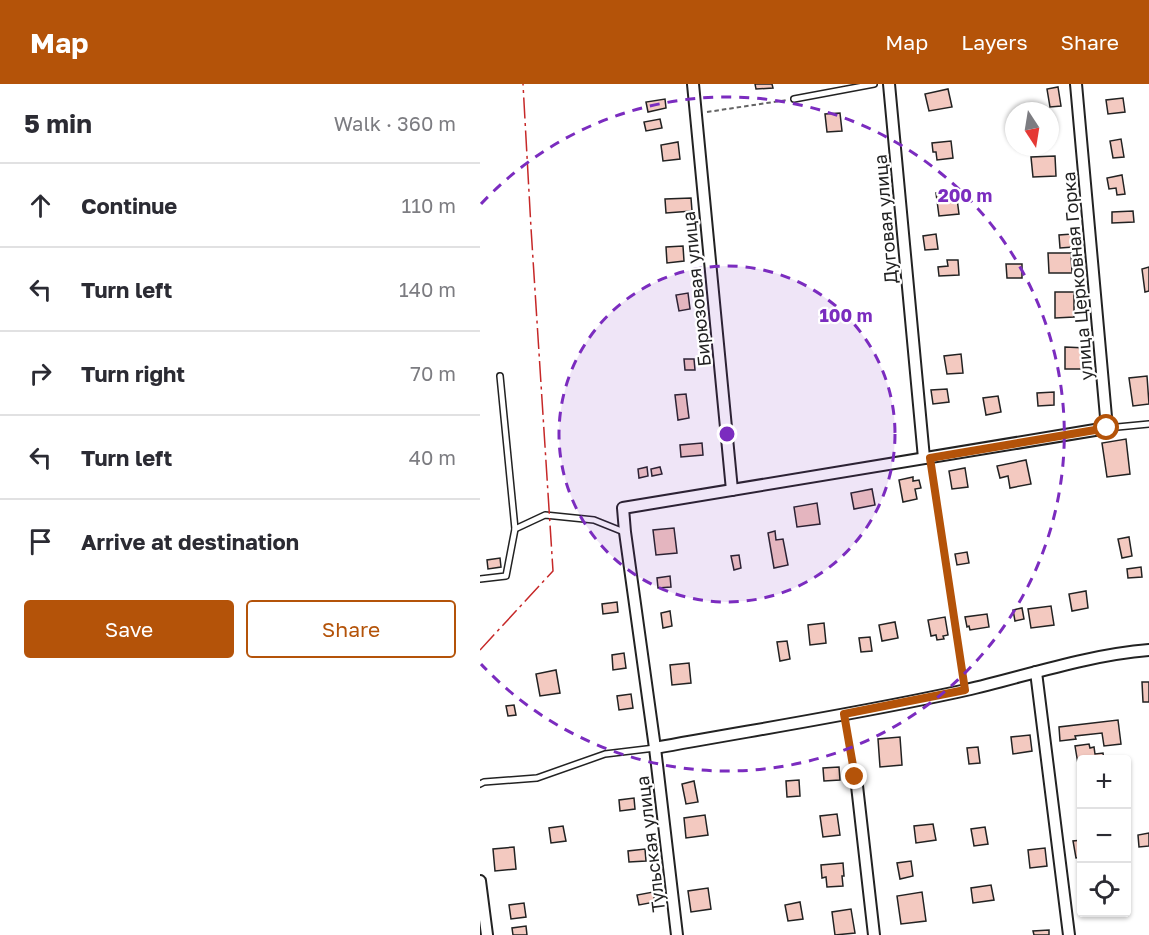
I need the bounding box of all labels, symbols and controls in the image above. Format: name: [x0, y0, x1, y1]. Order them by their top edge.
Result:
text: Map: [30, 26, 88, 59]
text: Map: [885, 29, 928, 55]
text: Layers: [961, 29, 1028, 55]
text: Share: [1061, 29, 1119, 55]
north arrow: [1005, 102, 1059, 156]
text: 5 min: [24, 108, 92, 139]
text: Walk · 360 m: [334, 111, 456, 135]
street label: Дуговая улица: [868, 153, 902, 285]
street label: улица Церковная Горка: [1057, 171, 1097, 381]
text: 200 m: [938, 184, 992, 206]
icon: ahead: [24, 189, 57, 222]
text: Continue: [81, 192, 177, 219]
text: 110 m: [402, 193, 456, 217]
street label: Бирюзовая улица: [677, 210, 715, 368]
icon: left: [24, 273, 57, 306]
text: Turn left: [81, 276, 172, 303]
text: 140 m: [399, 277, 456, 301]
text: 100 m: [820, 304, 872, 326]
icon: right: [24, 357, 57, 390]
text: Turn right: [81, 360, 185, 387]
text: 70 m: [410, 361, 456, 385]
route start: [1093, 414, 1119, 440]
centre of rings: [717, 424, 737, 444]
icon: left: [24, 441, 57, 474]
text: Turn left: [81, 444, 172, 471]
text: 40 m: [409, 445, 456, 469]
icon: arrive: [24, 525, 57, 558]
text: Arrive at destination: [81, 528, 299, 555]
button: Save: [24, 600, 234, 658]
button: Share: [246, 600, 456, 658]
map controls: [1077, 755, 1131, 917]
button: +: [1077, 755, 1131, 809]
route end: [841, 763, 867, 789]
street label: Тульская улица: [631, 775, 669, 913]
button: −: [1077, 809, 1131, 863]
button: locate: [1077, 863, 1131, 917]

